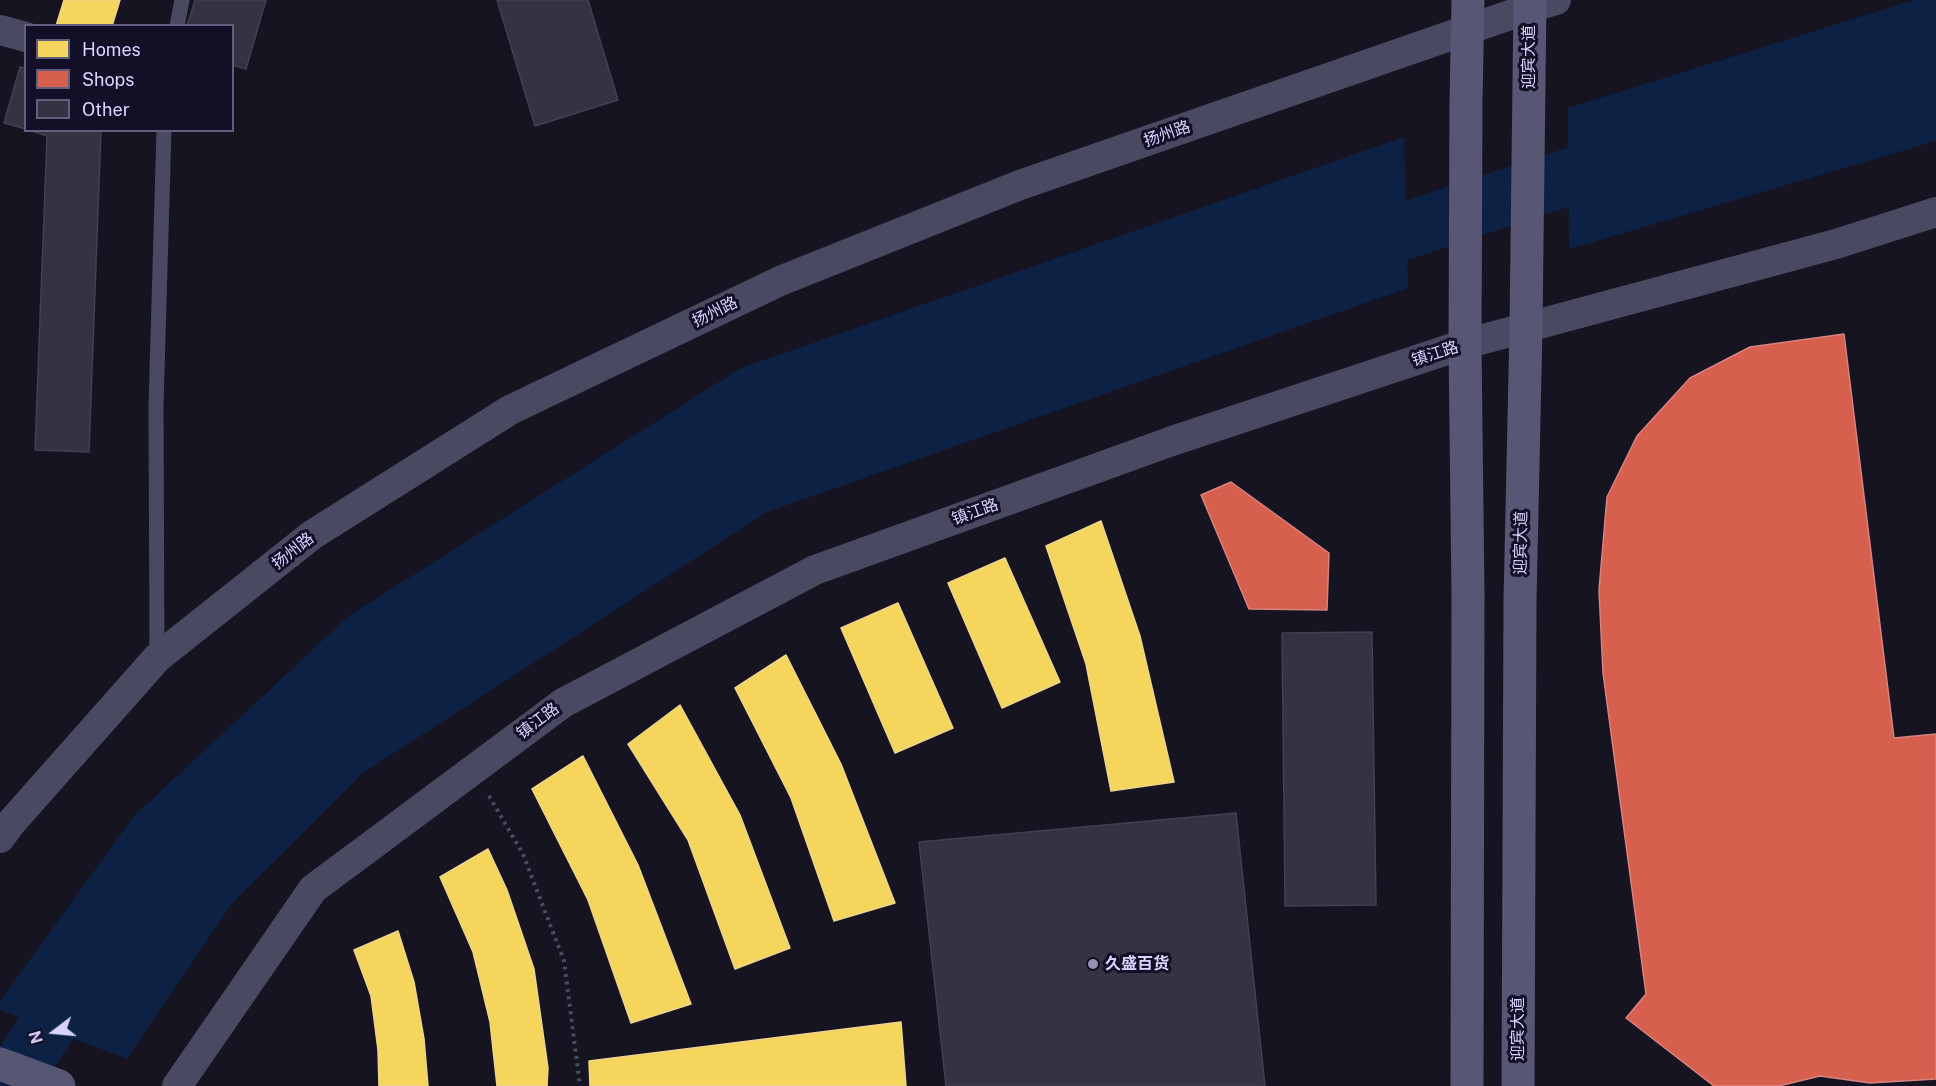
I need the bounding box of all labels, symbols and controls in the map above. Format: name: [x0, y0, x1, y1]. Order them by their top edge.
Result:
legend: [24, 24, 234, 132]
street label: 迎宾大道: [1519, 25, 1539, 89]
text: Homes: [82, 39, 141, 60]
text: Shops: [82, 69, 134, 90]
text: Other: [82, 99, 130, 120]
street label: 扬州路: [1141, 117, 1193, 151]
street label: 扬州路: [689, 293, 741, 331]
street label: 镇江路: [1409, 337, 1461, 371]
street label: 镇江路: [949, 495, 1001, 529]
street label: 迎宾大道: [1511, 511, 1531, 575]
street label: 扬州路: [268, 529, 318, 573]
street label: 镇江路: [513, 699, 563, 743]
place label: 久盛百货: [1105, 954, 1169, 974]
marker: 久盛百货: [1086, 957, 1100, 971]
street label: 迎宾大道: [1508, 997, 1528, 1061]
north arrow: [24, 1002, 84, 1062]
text: N: [25, 1028, 47, 1046]

